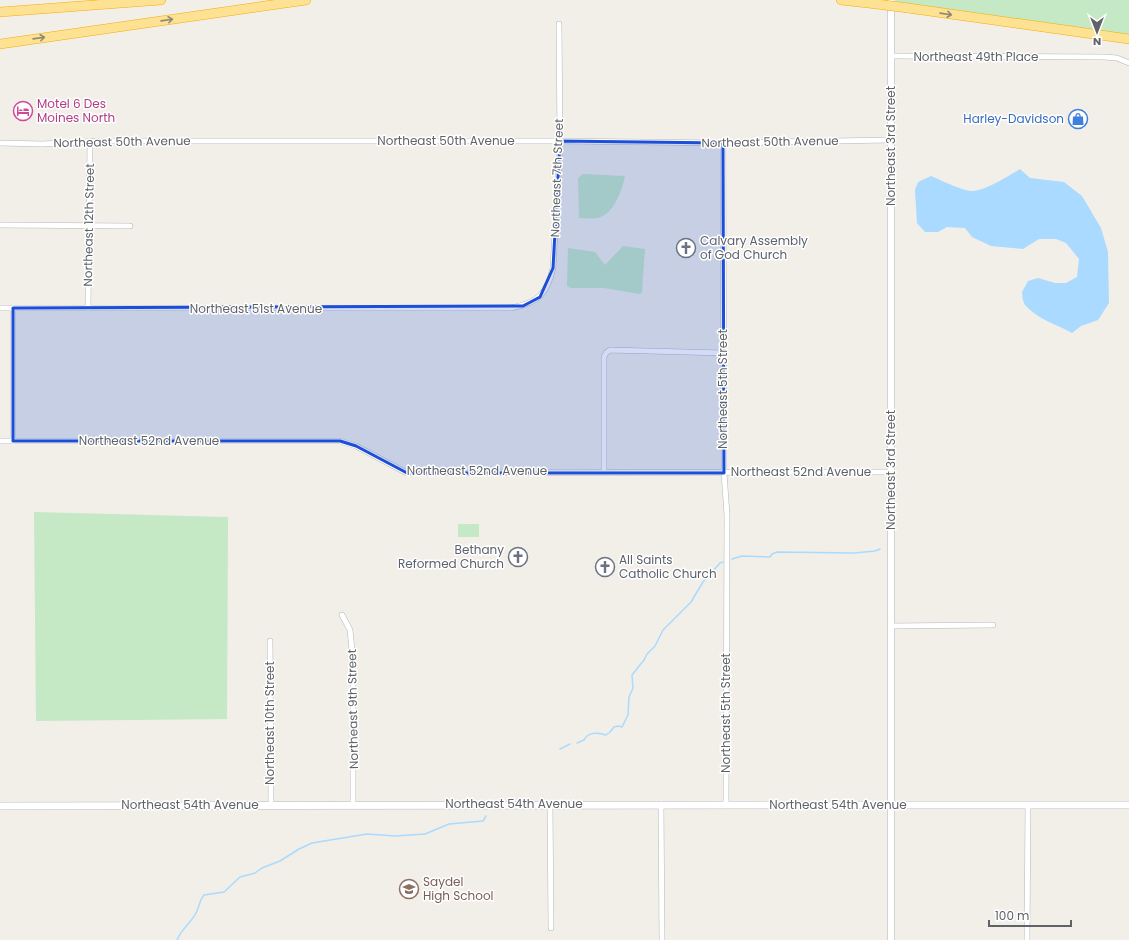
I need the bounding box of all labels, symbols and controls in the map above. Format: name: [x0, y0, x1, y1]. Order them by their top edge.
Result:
one-way arrow: [940, 10, 953, 18]
north arrow: [1077, 12, 1117, 52]
one-way arrow: [160, 16, 173, 24]
one-way arrow: [32, 34, 45, 42]
text: N: [1093, 34, 1101, 50]
street label: Northeast 49th Place: [913, 48, 1039, 65]
street label: Northeast 3rd Street: [882, 86, 899, 206]
place label: Motel 6 Des Moines North: [37, 95, 115, 126]
hotel icon: Motel 6 Des Moines North: [12, 100, 34, 122]
shop icon: Harley-Davidson: [1067, 108, 1089, 130]
place label: Harley-Davidson: [963, 110, 1064, 127]
street label: Northeast 7th Street: [546, 118, 567, 238]
street label: Northeast 50th Avenue: [53, 132, 191, 151]
street label: Northeast 50th Avenue: [377, 132, 515, 149]
street label: Northeast 50th Avenue: [701, 132, 839, 151]
street label: Northeast 12th Street: [79, 163, 98, 287]
place label: Calvary Assembly of God Church: [700, 232, 808, 263]
church icon: Calvary Assembly of God Church: [675, 237, 697, 259]
street label: Northeast 51st Avenue: [190, 300, 322, 317]
street label: Northeast 5th Street: [714, 329, 731, 449]
street label: Northeast 3rd Street: [882, 410, 899, 530]
street label: Northeast 52nd Avenue: [79, 432, 219, 449]
street label: Northeast 52nd Avenue: [407, 462, 547, 479]
street label: Northeast 52nd Avenue: [731, 463, 871, 480]
place label: Bethany Reformed Church: [398, 541, 504, 572]
church icon: Bethany Reformed Church: [507, 546, 529, 568]
place label: All Saints Catholic Church: [619, 551, 717, 582]
church icon: All Saints Catholic Church: [594, 556, 616, 578]
street label: Northeast 9th Street: [343, 649, 362, 769]
street label: Northeast 5th Street: [717, 653, 734, 773]
street label: Northeast 10th Street: [261, 661, 278, 785]
street label: Northeast 54th Avenue: [445, 795, 583, 812]
street label: Northeast 54th Avenue: [121, 796, 259, 813]
street label: Northeast 54th Avenue: [769, 796, 907, 813]
place label: Saydel High School: [423, 873, 494, 904]
school or university icon: Saydel High School: [398, 878, 420, 900]
scale bar: [989, 902, 1071, 928]
text: 100 m: [995, 907, 1029, 924]

